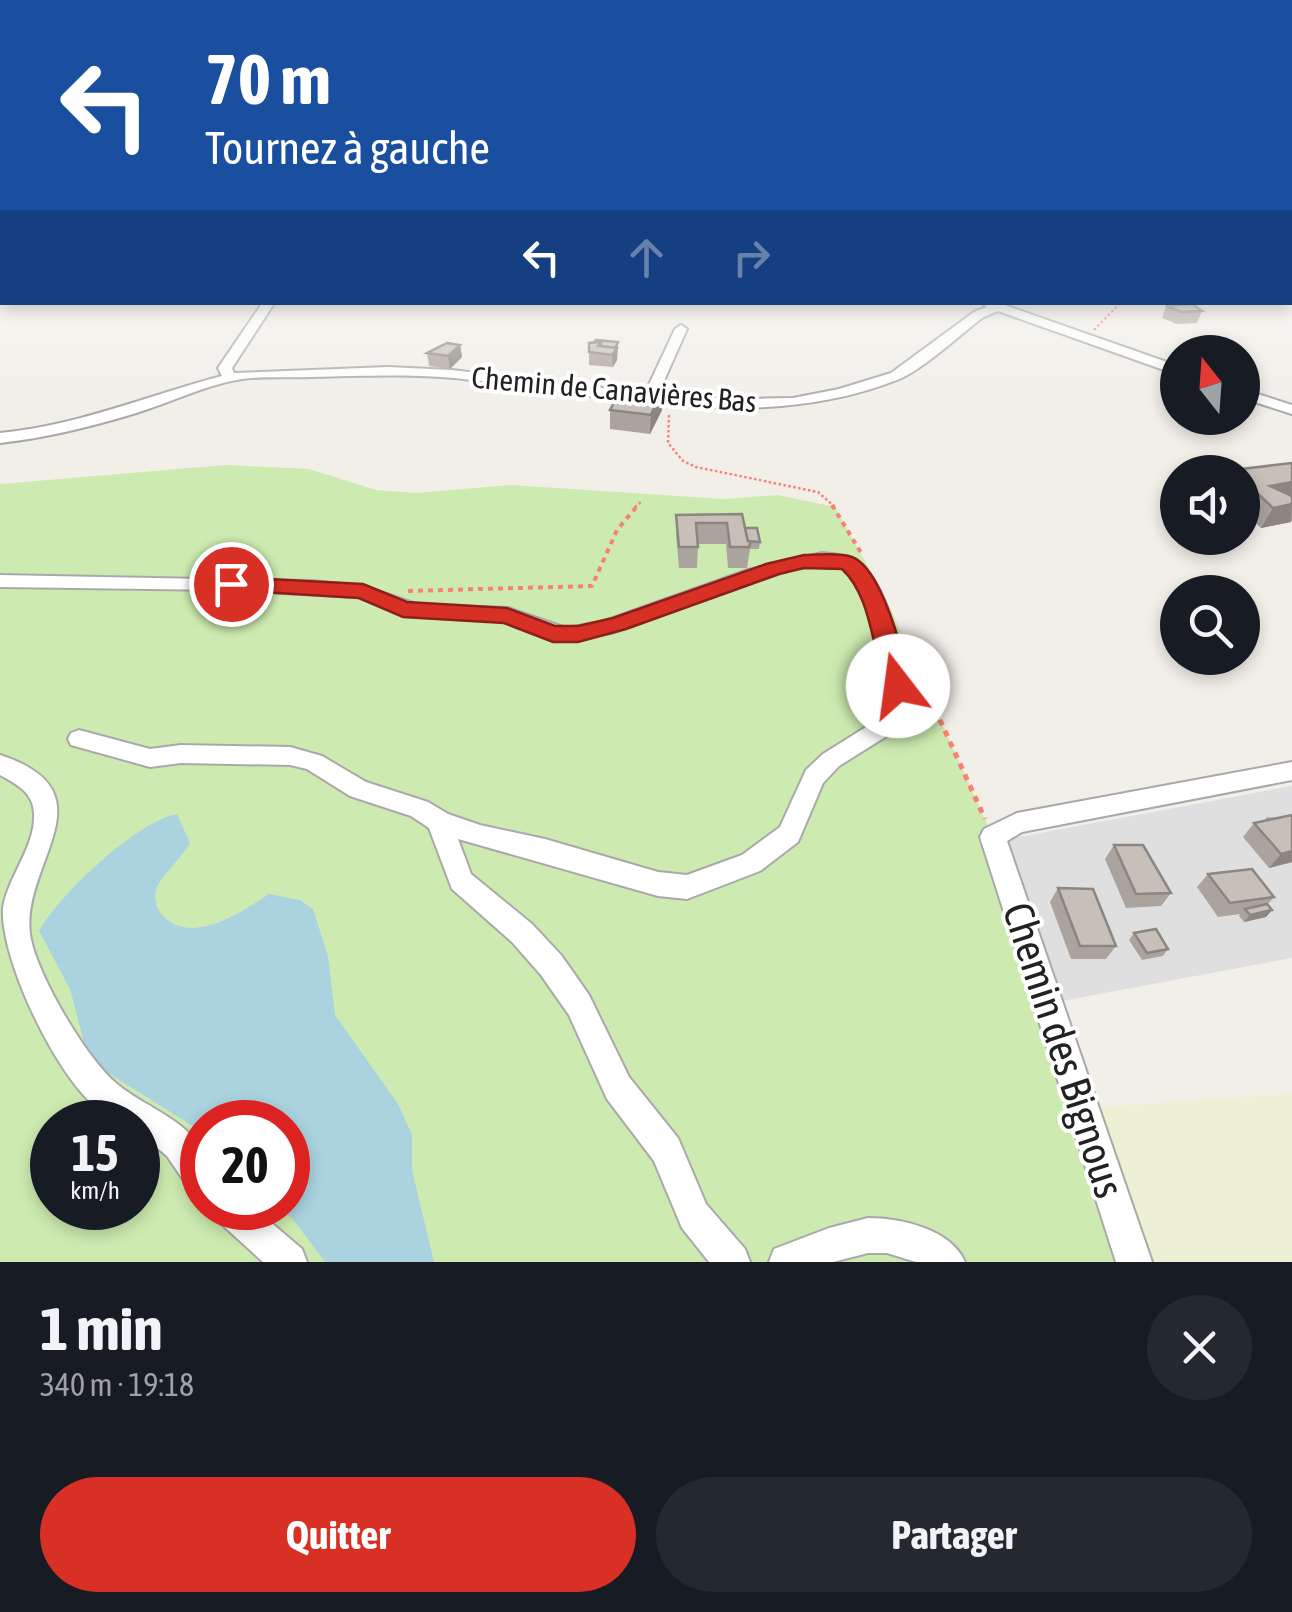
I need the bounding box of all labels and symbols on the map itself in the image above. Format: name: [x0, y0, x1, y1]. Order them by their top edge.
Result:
north arrow: [1160, 335, 1260, 435]
street label: Chemin de Canavières Bas: [470, 360, 758, 418]
pin: [189, 542, 274, 627]
position arrow: [846, 634, 950, 738]
street label: Chemin des Bignous: [994, 897, 1134, 1203]
speed limit sign: 20: [180, 1100, 310, 1230]

